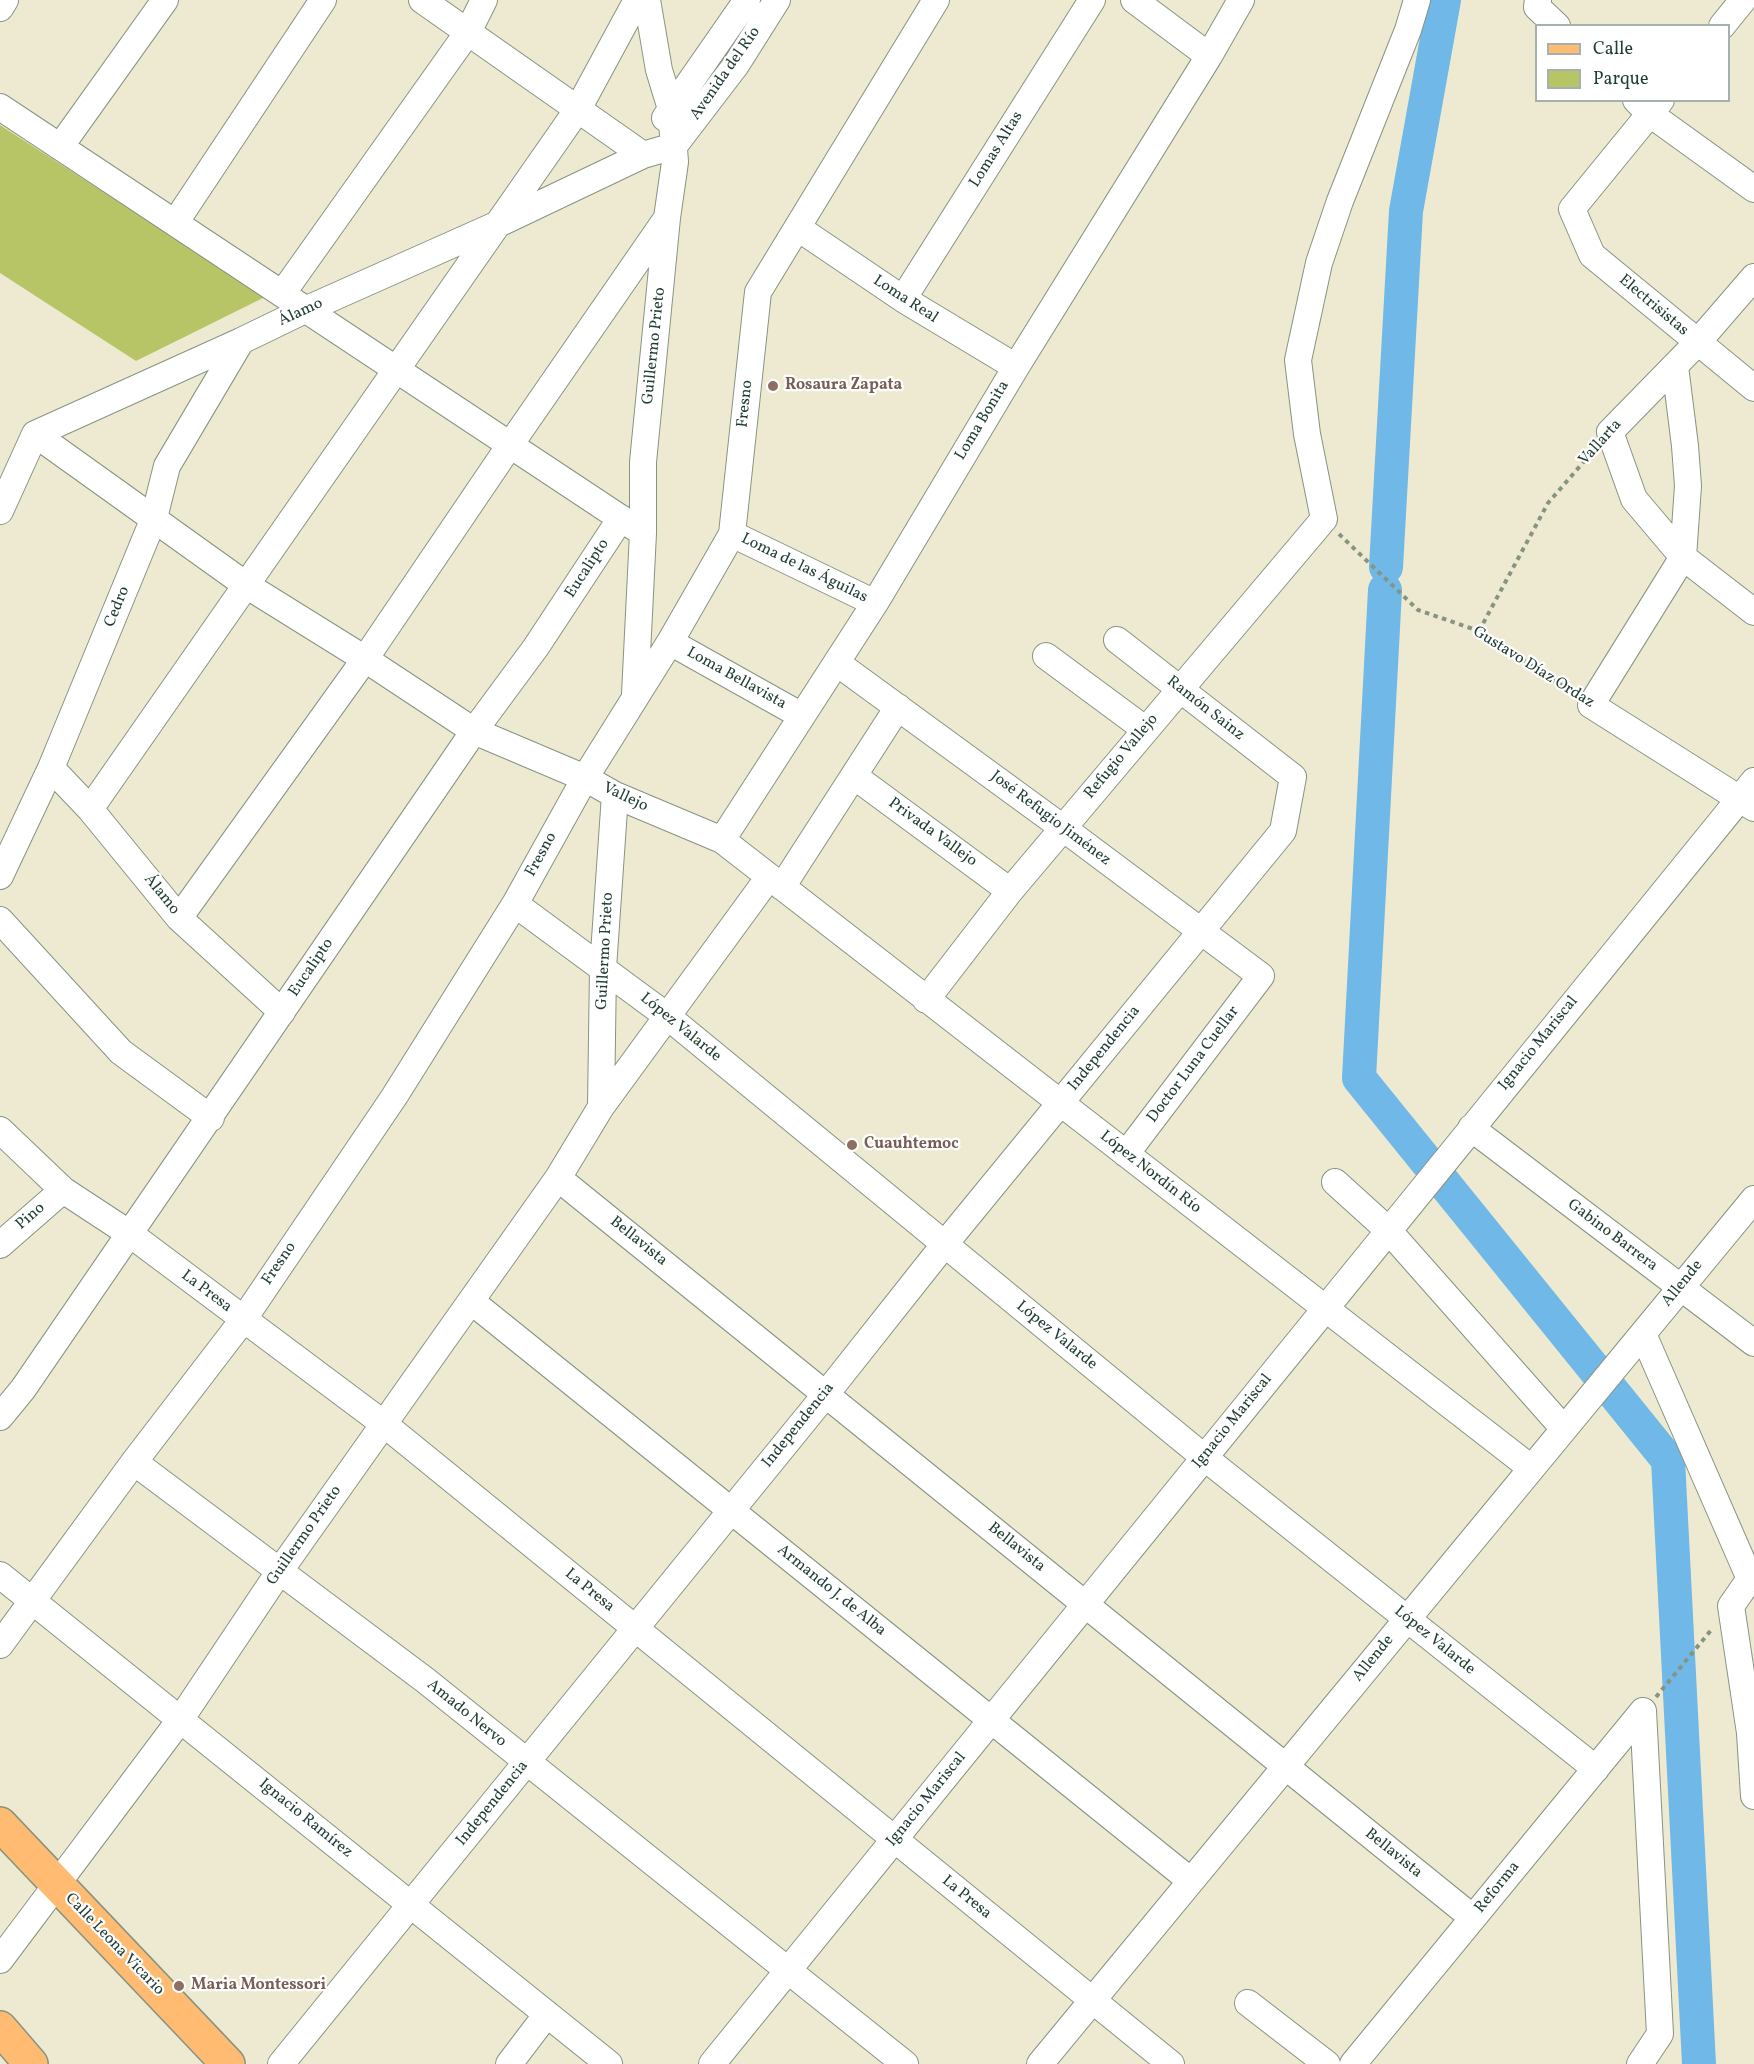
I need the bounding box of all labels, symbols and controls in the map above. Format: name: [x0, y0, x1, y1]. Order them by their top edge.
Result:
street label: Avenida del Río: [687, 24, 765, 124]
legend: [1535, 24, 1730, 102]
text: Calle: [1593, 37, 1633, 62]
text: Parque: [1593, 67, 1648, 92]
street label: Lomas Altas: [966, 108, 1028, 192]
street label: Electrisistas: [1614, 271, 1692, 341]
street label: Loma Real: [869, 272, 941, 328]
street label: Guillermo Prieto: [639, 287, 671, 405]
street label: Álamo: [276, 294, 326, 332]
place label: Rosaura Zapata: [785, 376, 902, 396]
street label: Loma Bonita: [952, 378, 1014, 464]
street label: Fresno: [734, 379, 758, 429]
marker: Rosaura Zapata: [766, 379, 780, 393]
street label: Vallarta: [1575, 416, 1627, 470]
street label: Loma de las Águilas: [738, 530, 870, 608]
street label: Eucalipto: [562, 536, 614, 602]
street label: Cedro: [101, 584, 135, 630]
street label: Gustavo Díaz Ordaz: [1469, 623, 1597, 713]
street label: Loma Bellavista: [683, 644, 789, 714]
street label: Ramón Sainz: [1162, 673, 1248, 745]
street label: Refugio Vallejo: [1081, 711, 1163, 803]
street label: José Refugio Jiménez: [986, 767, 1114, 871]
street label: Vallejo: [599, 779, 651, 817]
street label: Privada Vallejo: [884, 794, 980, 872]
street label: Fresno: [522, 829, 562, 881]
street label: Álamo: [139, 871, 183, 919]
street label: Guillermo Prieto: [593, 892, 619, 1010]
street label: Eucalipto: [285, 935, 339, 1001]
street label: López Valarde: [635, 989, 725, 1067]
street label: Ignacio Mariscal: [1495, 993, 1583, 1095]
street label: Independencia: [1065, 1002, 1145, 1096]
street label: Doctor Luna Cuellar: [1144, 1003, 1244, 1127]
street label: López Nordín Río: [1095, 1127, 1205, 1219]
place label: Cuauhtemoc: [864, 1135, 959, 1155]
marker: Cuauhtemoc: [845, 1138, 859, 1152]
street label: Gabino Barrera: [1563, 1196, 1661, 1276]
street label: Pino: [13, 1199, 49, 1235]
street label: Bellavista: [605, 1213, 671, 1271]
street label: Fresno: [259, 1239, 301, 1289]
street label: Allende: [1658, 1257, 1708, 1311]
street label: La Presa: [177, 1267, 235, 1317]
street label: López Valarde: [1011, 1297, 1101, 1375]
street label: Ignacio Mariscal: [1189, 1371, 1277, 1473]
street label: Independencia: [759, 1379, 839, 1473]
street label: Guillermo Prieto: [263, 1482, 347, 1590]
street label: Bellavista: [983, 1519, 1049, 1577]
street label: Armando J. de Alba: [773, 1541, 889, 1641]
street label: La Presa: [560, 1565, 618, 1617]
street label: López Valarde: [1389, 1602, 1479, 1680]
street label: Allende: [1349, 1632, 1399, 1686]
street label: Amado Nervo: [422, 1676, 510, 1752]
street label: Ignacio Mariscal: [883, 1749, 971, 1851]
street label: Independencia: [453, 1757, 533, 1851]
street label: Ignacio Ramírez: [254, 1775, 356, 1863]
street label: Bellavista: [1360, 1825, 1426, 1883]
street label: Reforma: [1471, 1858, 1525, 1918]
street label: La Presa: [937, 1872, 995, 1924]
street label: Calle Leona Vicario: [60, 1890, 168, 2000]
place label: Maria Montessori: [191, 1976, 326, 1996]
marker: Maria Montessori: [172, 1979, 186, 1993]

